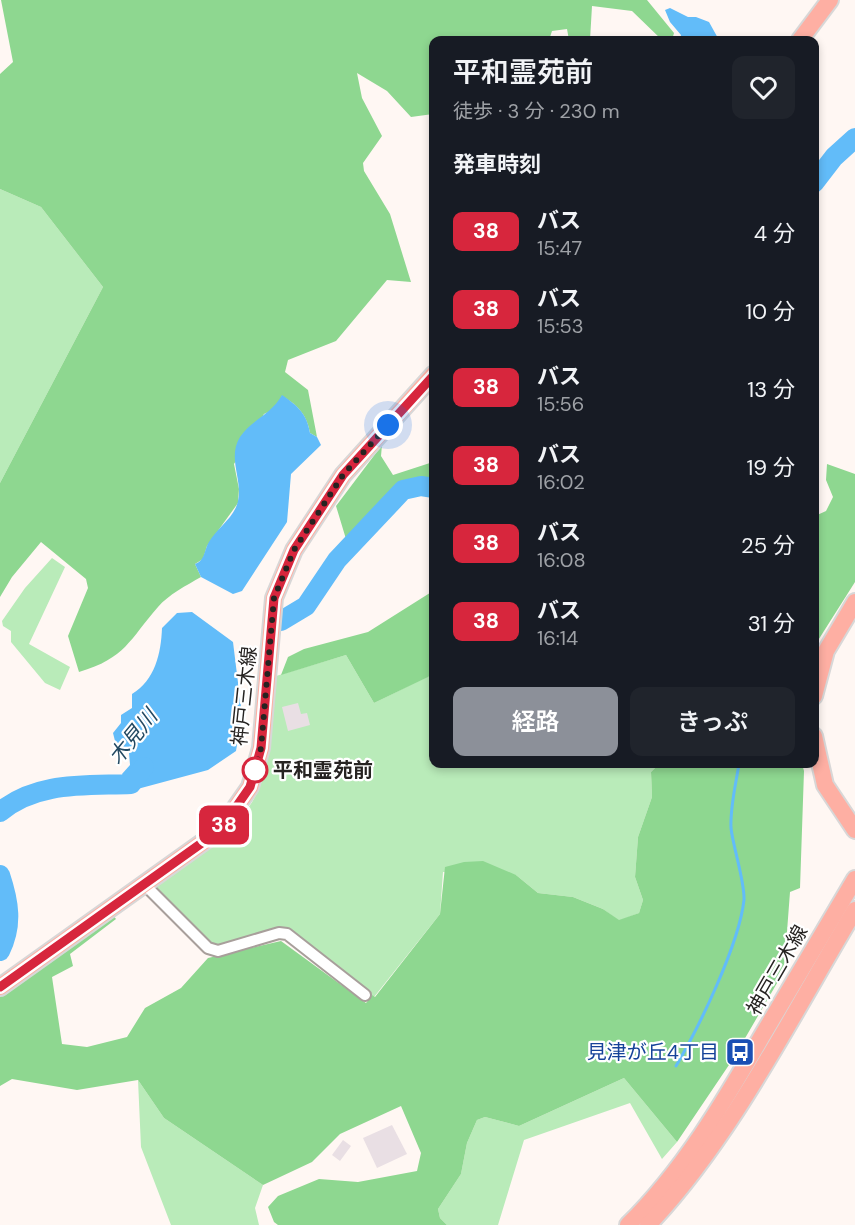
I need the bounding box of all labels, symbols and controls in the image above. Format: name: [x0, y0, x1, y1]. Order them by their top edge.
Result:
text: 平和霊苑前: [453, 54, 593, 91]
button: heart: [732, 56, 795, 119]
text: 徒歩 · 3 分 · 230 m: [453, 98, 620, 124]
text: 発車時刻: [453, 150, 541, 179]
text: バス: [537, 206, 581, 235]
text: 38: [473, 217, 499, 245]
text: 4 分: [754, 219, 795, 248]
text: 15:47: [537, 235, 582, 261]
text: バス: [537, 284, 581, 313]
text: 38: [473, 295, 499, 323]
text: 10 分: [745, 297, 795, 326]
text: 15:53: [537, 313, 584, 339]
text: バス: [537, 362, 581, 391]
text: 38: [473, 373, 499, 401]
text: 13 分: [747, 375, 795, 404]
text: 15:56: [537, 391, 584, 417]
your location: [373, 410, 403, 440]
text: バス: [537, 440, 581, 469]
text: 38: [473, 451, 499, 479]
text: 19 分: [746, 453, 795, 482]
text: 16:02: [537, 469, 585, 495]
text: バス: [537, 518, 581, 547]
text: 38: [473, 529, 499, 557]
text: 25 分: [741, 531, 795, 560]
text: 16:08: [537, 547, 586, 573]
text: バス: [537, 596, 581, 625]
text: 38: [473, 607, 499, 635]
text: 31 分: [748, 609, 795, 638]
text: 16:14: [537, 625, 578, 651]
street label: 神戸三木線: [226, 645, 262, 747]
button: 経路: [453, 687, 618, 756]
button: きっぷ: [630, 687, 795, 756]
water label: 木見川: [102, 702, 165, 770]
marker: 平和霊苑前: [242, 757, 268, 783]
place label: 平和霊苑前: [273, 757, 373, 783]
line badge: 38: [197, 806, 251, 844]
text: 38: [211, 811, 237, 839]
street label: 神戸三木線: [741, 920, 813, 1020]
bus stop icon: 見津が丘4丁目: [724, 1036, 756, 1068]
place label: 見津が丘4丁目: [587, 1039, 719, 1065]

